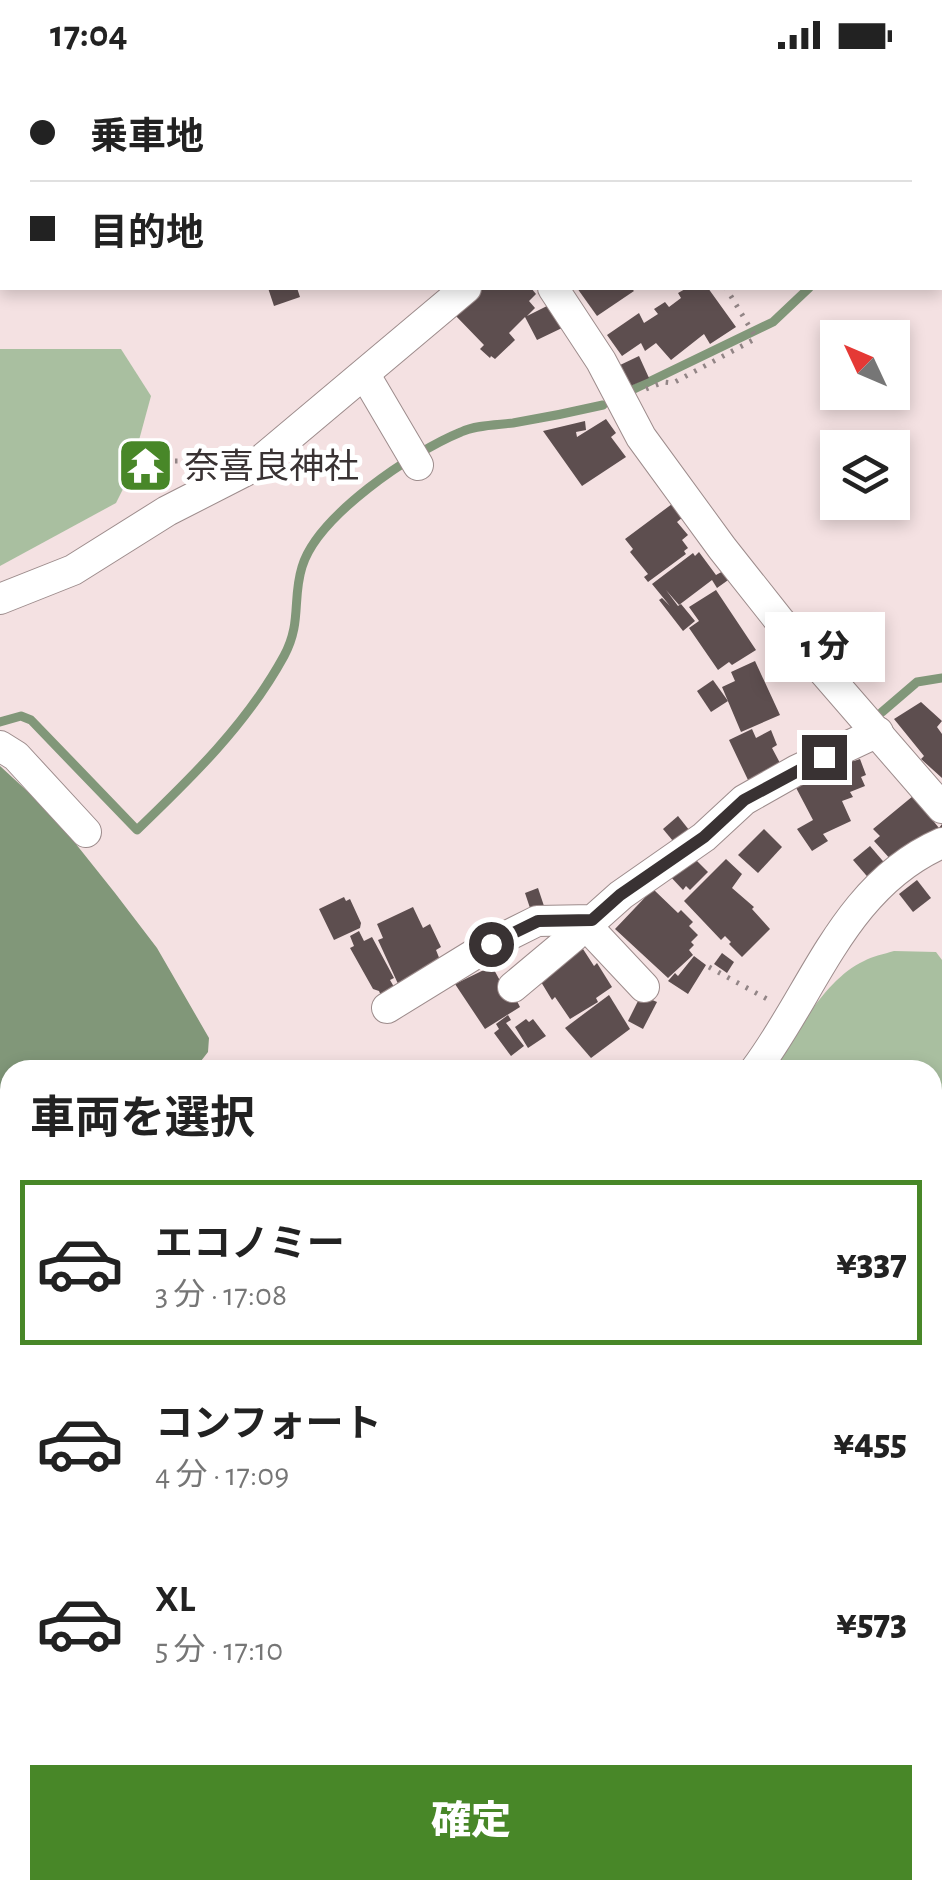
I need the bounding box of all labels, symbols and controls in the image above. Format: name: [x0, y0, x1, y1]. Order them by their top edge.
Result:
text: 17:04: [50, 16, 128, 54]
text: 乗車地: [90, 119, 204, 157]
text: 目的地: [90, 215, 204, 253]
north arrow: [820, 320, 910, 410]
map controls: [820, 320, 910, 520]
button: layers: [820, 430, 910, 520]
temple icon: 奈喜良神社: [115, 436, 175, 496]
place label: 奈喜良神社: [184, 448, 359, 485]
callout: 1 分: [764, 612, 884, 682]
text: 1 分: [801, 631, 849, 663]
route end: [802, 735, 847, 780]
route start: [469, 922, 514, 967]
text: 車両を選択: [30, 1097, 255, 1142]
icon: car: [35, 1218, 125, 1308]
text: エコノミー: [155, 1226, 345, 1264]
text: ¥337: [836, 1244, 907, 1282]
text: 3 分 · 17:08: [155, 1279, 287, 1311]
icon: car: [35, 1398, 125, 1488]
text: コンフォート: [155, 1406, 382, 1444]
text: ¥455: [833, 1424, 907, 1462]
text: 4 分 · 17:09: [155, 1459, 289, 1491]
icon: car: [35, 1578, 125, 1668]
text: XL: [155, 1581, 195, 1619]
text: ¥573: [836, 1604, 907, 1642]
text: 5 分 · 17:10: [155, 1634, 283, 1666]
button: 確定: [30, 1765, 912, 1880]

